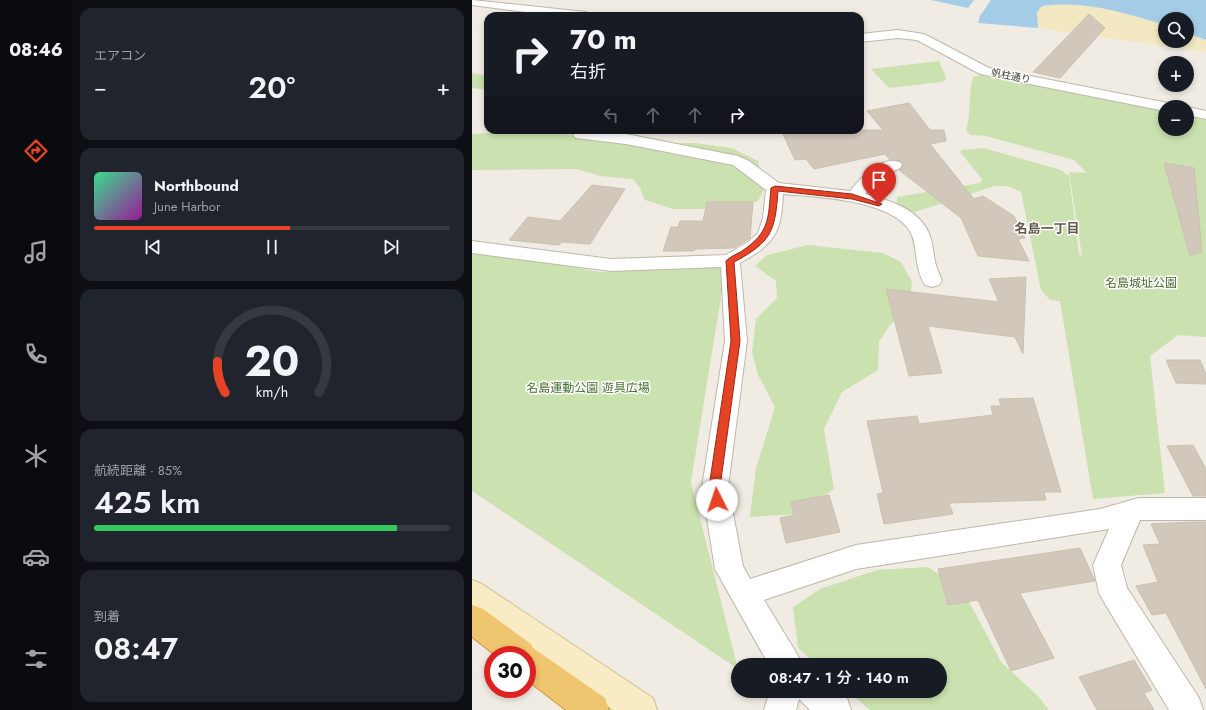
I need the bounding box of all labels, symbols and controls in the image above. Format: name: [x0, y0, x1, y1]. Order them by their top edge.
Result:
map controls: [1158, 12, 1194, 136]
button: search: [1158, 12, 1194, 48]
text: 70 m: [570, 19, 637, 60]
icon: right: [504, 28, 556, 80]
text: 08:46: [9, 37, 63, 63]
text: エアコン: [94, 46, 146, 65]
button: +: [1158, 56, 1194, 92]
text: 右折: [570, 59, 606, 85]
street label: 帆柱通り: [990, 65, 1032, 87]
text: 20°: [248, 66, 295, 109]
text: −: [94, 71, 107, 103]
text: +: [436, 71, 450, 103]
button: −: [1158, 100, 1194, 136]
icon: left: [600, 104, 622, 126]
icon: ahead: [642, 104, 664, 126]
icon: ahead: [684, 104, 706, 126]
icon: right: [726, 104, 748, 126]
icon: directions: [22, 137, 50, 165]
pin: [862, 163, 896, 204]
icon: arrive: [868, 169, 890, 191]
text: Northbound: [154, 175, 239, 197]
text: June Harbor: [154, 197, 220, 216]
district label: 名島一丁目: [1014, 219, 1080, 238]
icon: previous: [142, 236, 164, 258]
icon: pause: [261, 236, 283, 258]
icon: next: [380, 236, 402, 258]
icon: music: [22, 238, 50, 266]
park label: 名島城址公園: [1105, 274, 1177, 292]
text: 20: [245, 331, 299, 392]
icon: phone: [22, 340, 50, 368]
park label: 名島運動公園 遊具広場: [526, 379, 650, 397]
text: km/h: [256, 382, 288, 402]
icon: climate: [22, 442, 50, 470]
text: 航続距離 · 85%: [94, 461, 182, 480]
position arrow: [696, 479, 738, 521]
text: 425 km: [94, 481, 201, 524]
icon: car: [22, 543, 50, 571]
text: 到着: [94, 607, 120, 626]
text: 08:47: [94, 627, 178, 670]
icon: filters: [22, 645, 50, 673]
speed limit sign: 30: [484, 646, 536, 698]
text: 08:47 · 1 分 · 140 m: [769, 667, 909, 689]

